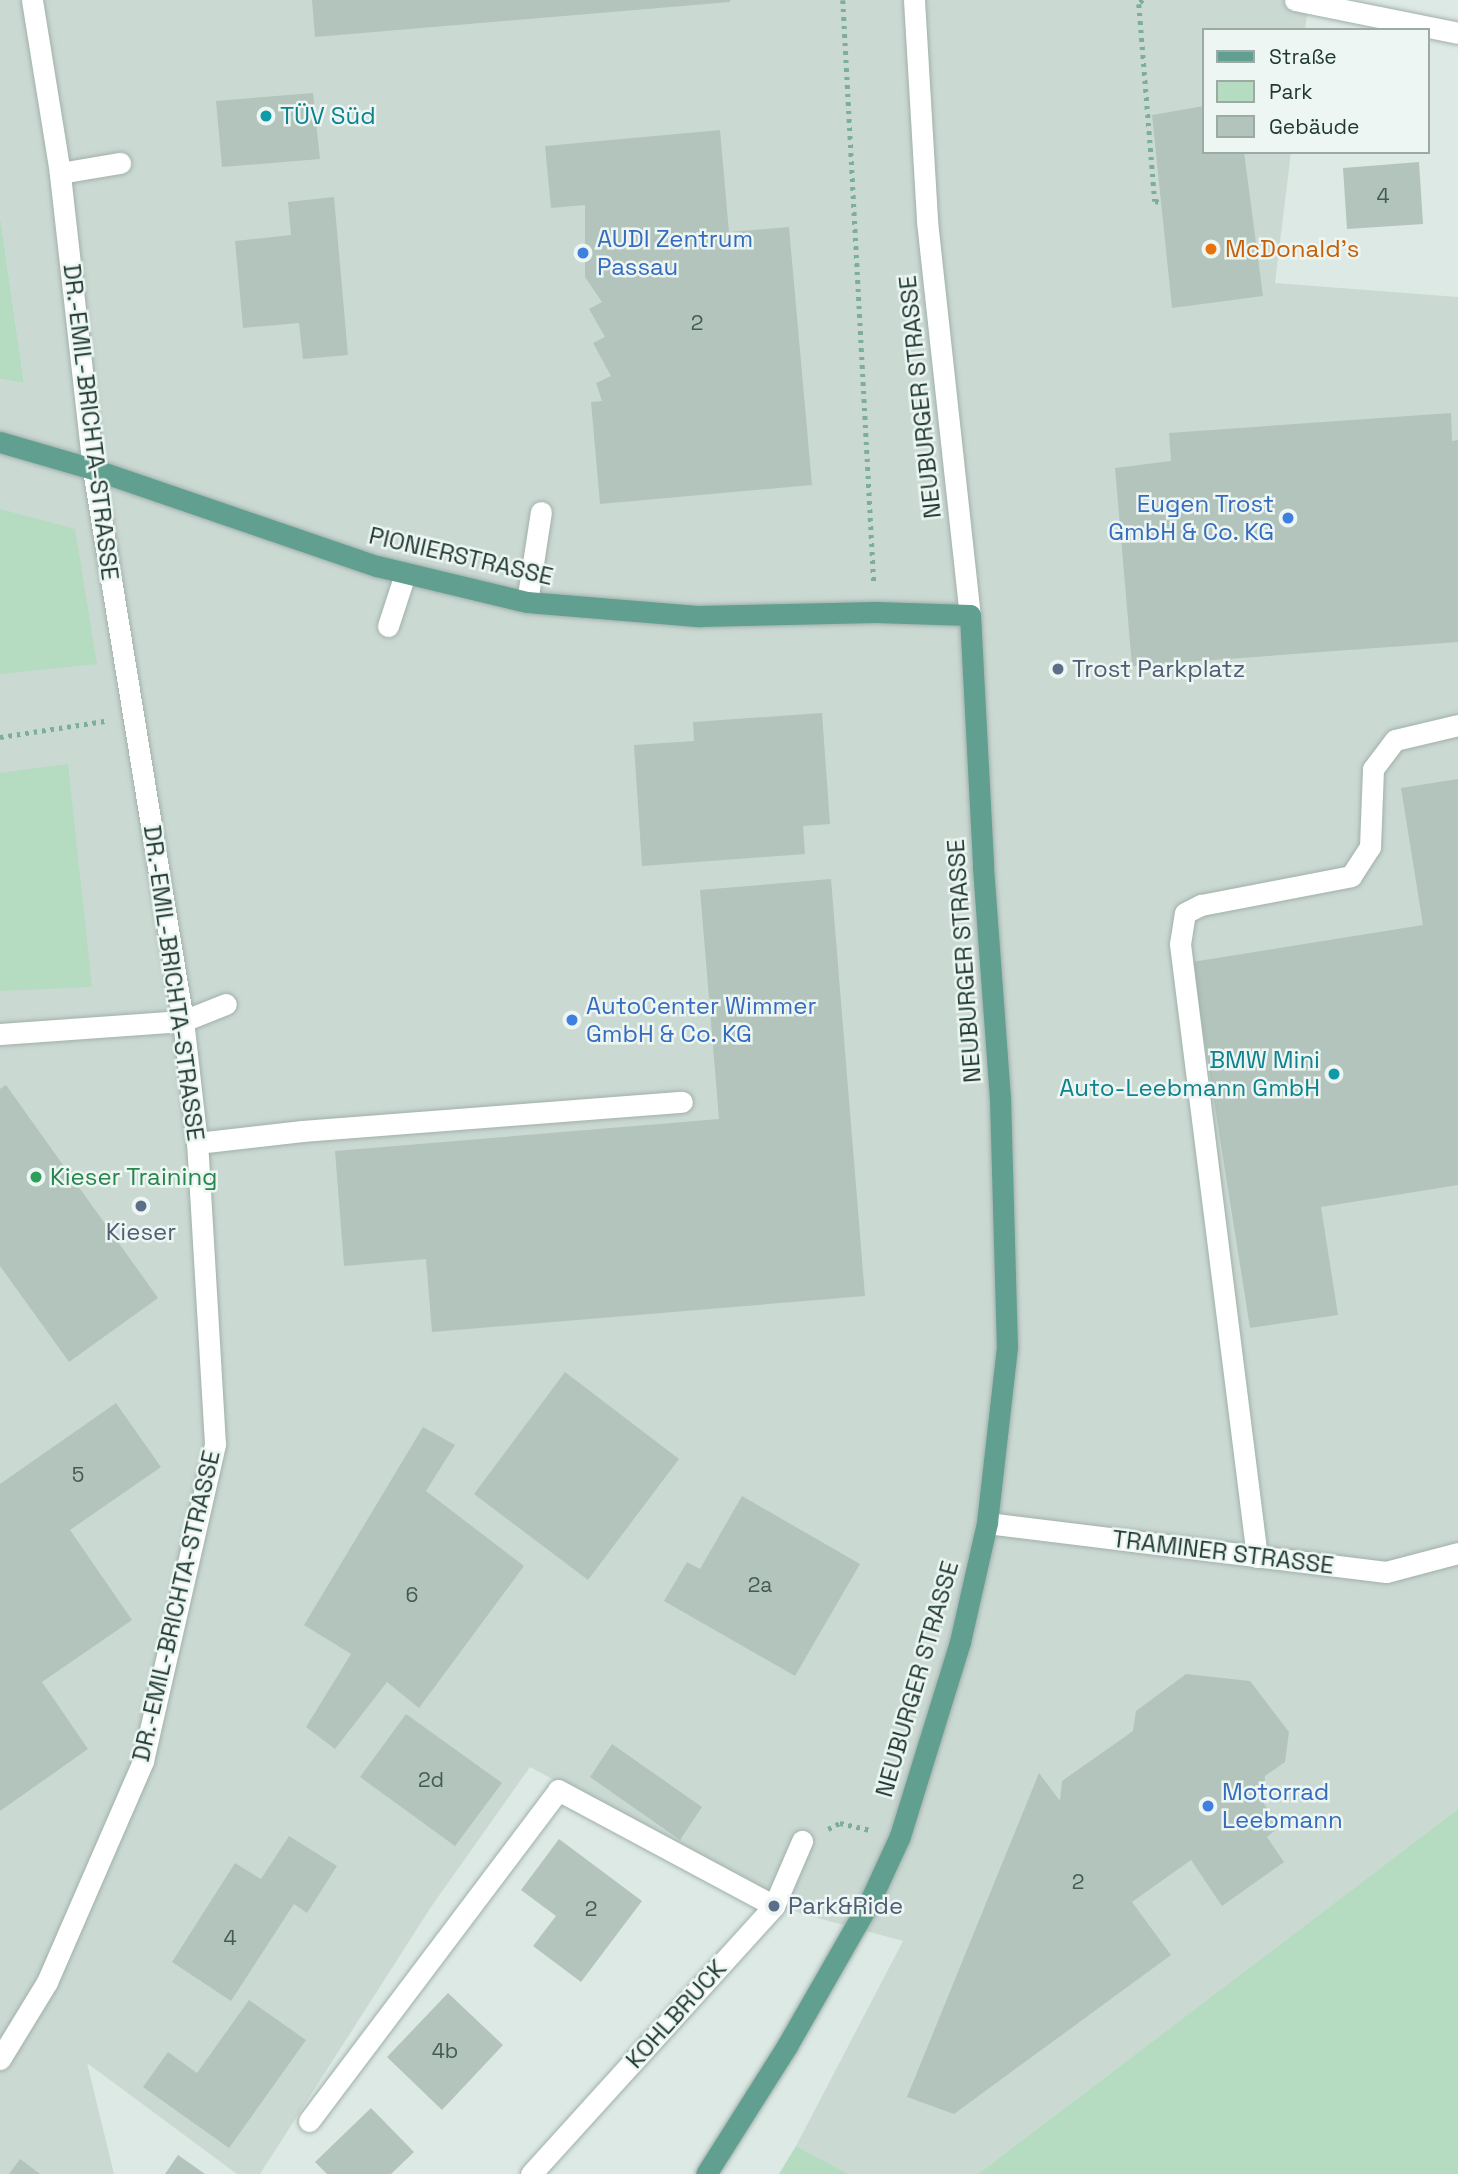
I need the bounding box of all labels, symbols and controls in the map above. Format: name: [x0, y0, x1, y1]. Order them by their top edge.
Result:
legend: [1202, 28, 1430, 154]
text: Straße: [1269, 43, 1337, 70]
text: Park: [1269, 78, 1313, 105]
place label: TÜV Süd: [280, 102, 376, 130]
marker: TÜV Süd: [258, 108, 274, 124]
text: Gebäude: [1269, 113, 1359, 140]
house number: 4: [1376, 183, 1390, 209]
place label: AUDI Zentrum Passau: [597, 225, 753, 281]
place label: McDonald's: [1225, 235, 1359, 263]
marker: McDonald's: [1203, 241, 1219, 257]
marker: AUDI Zentrum Passau: [575, 245, 591, 261]
street label: DR.-EMIL-BRICHTA-STRASSE: [57, 262, 125, 582]
street label: NEUBURGER STRASSE: [893, 274, 947, 520]
house number: 2: [691, 310, 703, 336]
place label: Eugen Trost GmbH & Co. KG: [1107, 490, 1274, 546]
marker: Eugen Trost GmbH & Co. KG: [1280, 510, 1296, 526]
street label: PIONIERSTRASSE: [366, 521, 556, 591]
place label: Trost Parkplatz: [1072, 655, 1245, 683]
marker: Trost Parkplatz: [1050, 661, 1066, 677]
street label: DR.-EMIL-BRICHTA-STRASSE: [138, 823, 210, 1143]
street label: NEUBURGER STRASSE: [941, 838, 987, 1084]
place label: AutoCenter Wimmer GmbH & Co. KG: [586, 992, 817, 1048]
marker: AutoCenter Wimmer GmbH & Co. KG: [564, 1012, 580, 1028]
place label: BMW Mini Auto-Leebmann GmbH: [1059, 1046, 1320, 1102]
marker: BMW Mini Auto-Leebmann GmbH: [1326, 1066, 1342, 1082]
place label: Kieser Training: [50, 1163, 218, 1191]
marker: Kieser Training: [28, 1169, 44, 1185]
marker: Kieser: [133, 1198, 149, 1214]
place label: Kieser: [106, 1218, 176, 1246]
street label: DR.-EMIL-BRICHTA-STRASSE: [126, 1448, 226, 1764]
house number: 5: [72, 1462, 84, 1488]
street label: TRAMINER STRASSE: [1111, 1524, 1335, 1580]
street label: NEUBURGER STRASSE: [869, 1558, 965, 1800]
house number: 2a: [748, 1572, 772, 1598]
house number: 6: [406, 1582, 418, 1608]
house number: 2d: [418, 1767, 444, 1793]
place label: Motorrad Leebmann: [1222, 1778, 1343, 1834]
marker: Motorrad Leebmann: [1200, 1798, 1216, 1814]
house number: 2: [1072, 1869, 1084, 1895]
place label: Park&Ride: [788, 1892, 903, 1920]
house number: 2: [585, 1896, 597, 1922]
marker: Park&Ride: [766, 1898, 782, 1914]
house number: 4: [223, 1925, 237, 1951]
street label: KOHLBRUCK: [620, 1954, 732, 2074]
house number: 4b: [432, 2038, 458, 2064]

